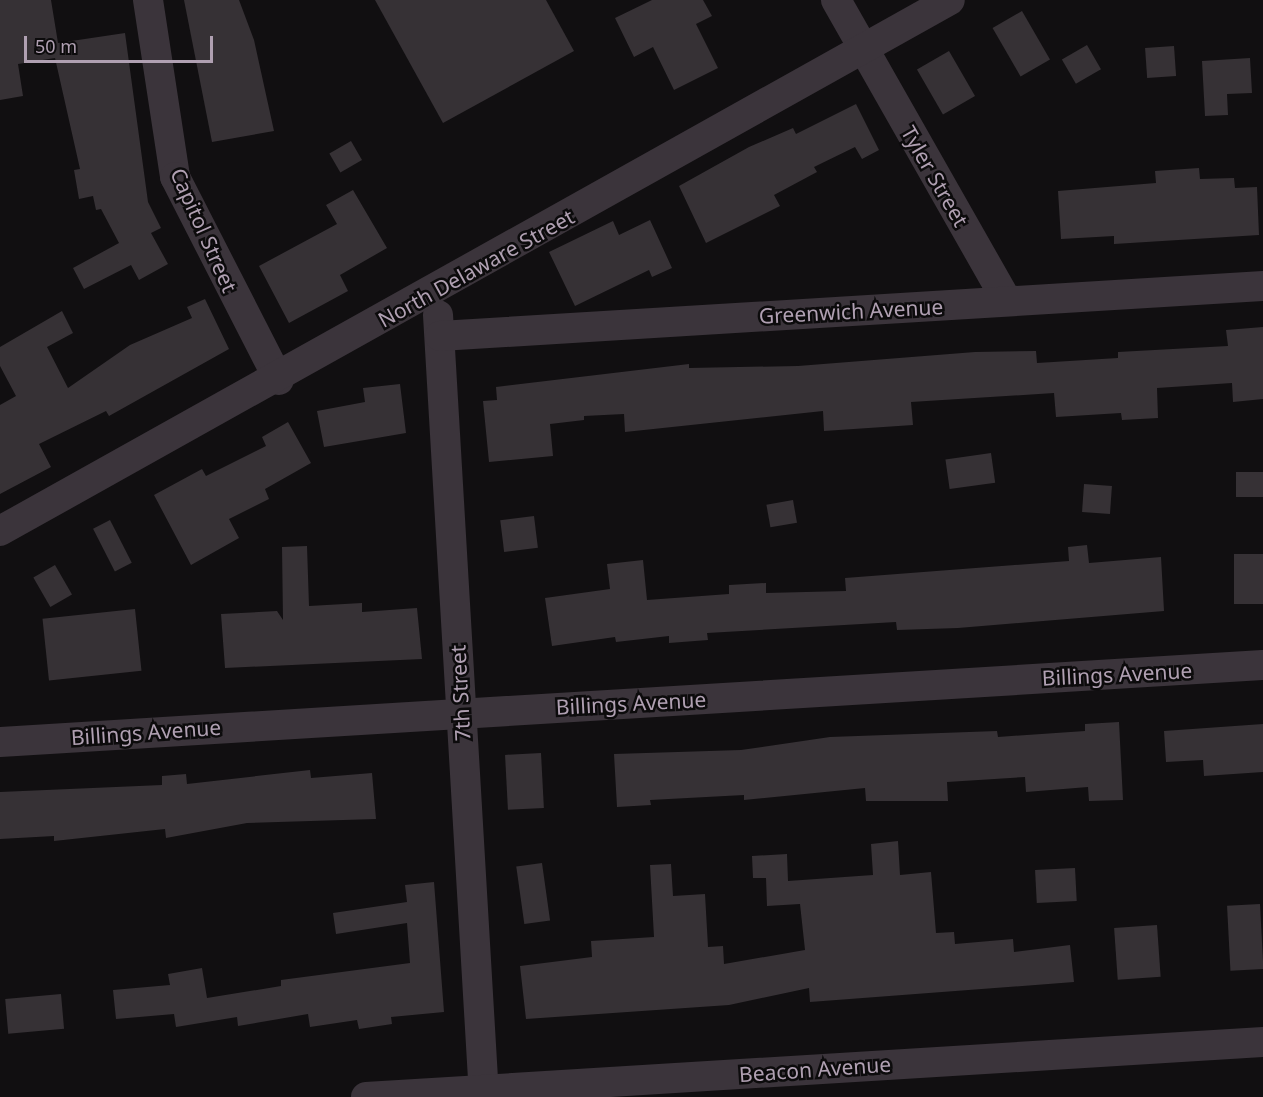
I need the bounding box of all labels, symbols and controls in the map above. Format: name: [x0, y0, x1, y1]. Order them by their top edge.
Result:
scale bar: [27, 24, 216, 62]
text: 50 m: [35, 34, 77, 58]
street label: Tyler Street: [896, 121, 974, 231]
street label: Capitol Street: [165, 164, 243, 296]
street label: North Delaware Street: [374, 204, 578, 332]
street label: Greenwich Avenue: [758, 294, 944, 328]
street label: 7th Street: [445, 644, 475, 742]
street label: Billings Avenue: [1041, 657, 1193, 691]
street label: Billings Avenue: [555, 686, 707, 720]
street label: Billings Avenue: [70, 714, 222, 750]
street label: Beacon Avenue: [738, 1051, 892, 1087]

